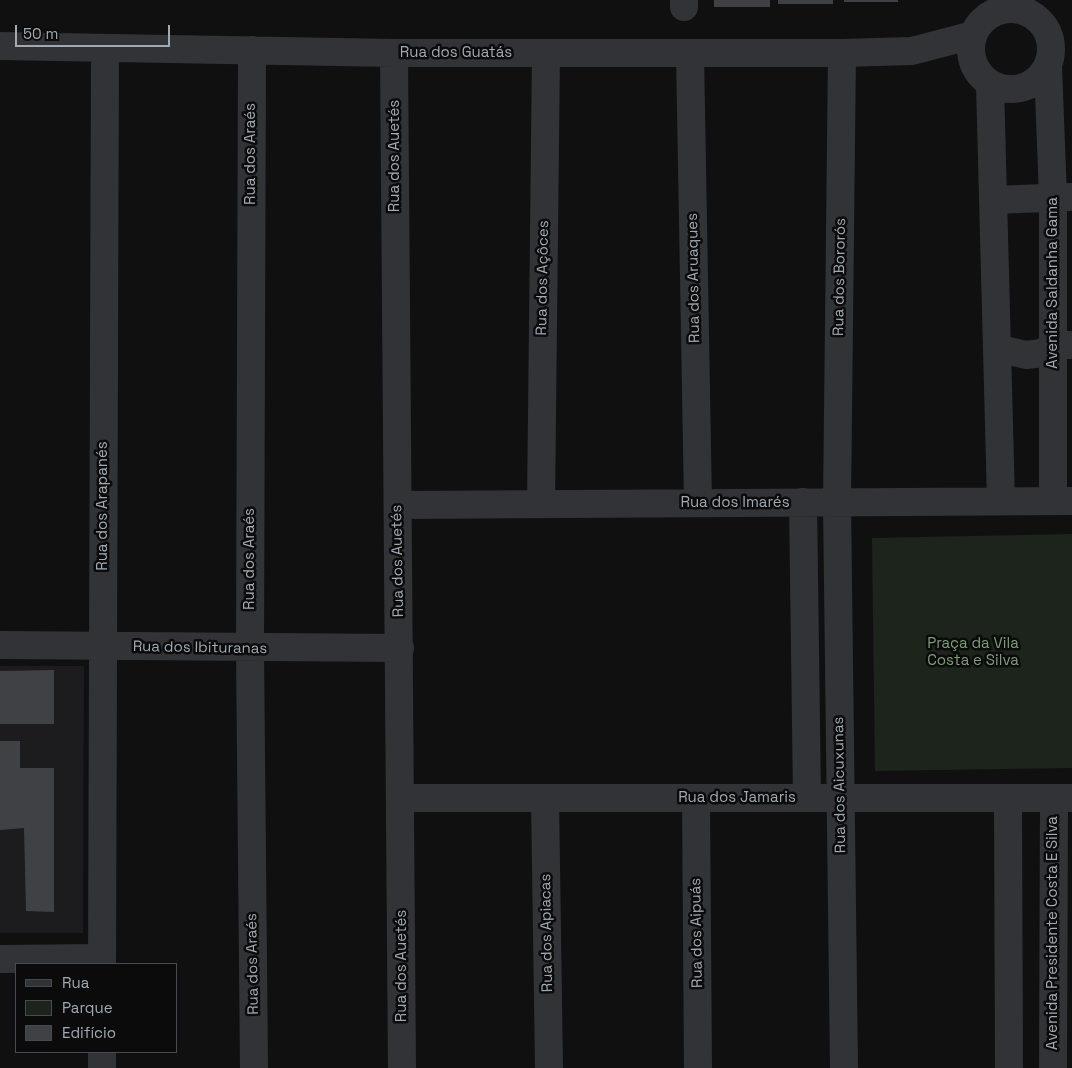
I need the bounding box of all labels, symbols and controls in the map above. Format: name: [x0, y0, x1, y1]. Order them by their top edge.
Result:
scale bar: [18, 15, 172, 47]
text: 50 m: [23, 24, 58, 43]
street label: Rua dos Guatás: [400, 44, 512, 62]
street label: Rua dos Auetés: [386, 100, 404, 212]
street label: Rua dos Araés: [242, 103, 260, 205]
street label: Avenida Saldanha Gama: [1044, 197, 1062, 369]
street label: Rua dos Aruaques: [684, 213, 704, 343]
street label: Rua dos Bororós: [830, 218, 850, 336]
street label: Rua dos Açôces: [533, 220, 553, 336]
street label: Rua dos Arapanés: [94, 441, 112, 571]
street label: Rua dos Imarés: [680, 494, 790, 512]
street label: Rua dos Auetés: [388, 505, 408, 617]
street label: Rua dos Araés: [241, 508, 259, 610]
park label: Praça da Vila Costa e Silva: [927, 635, 1019, 670]
street label: Rua dos Ibituranas: [133, 638, 267, 658]
street label: Rua dos Aicuxunas: [830, 716, 850, 854]
street label: Rua dos Jamaris: [678, 789, 796, 807]
street label: Avenida Presidente Costa E Silva: [1044, 816, 1062, 1050]
street label: Rua dos Apiacas: [537, 874, 557, 992]
street label: Rua dos Aipuás: [687, 878, 707, 988]
street label: Rua dos Auetés: [393, 910, 411, 1022]
street label: Rua dos Araés: [243, 913, 263, 1015]
legend: [15, 963, 178, 1053]
text: Rua: [62, 973, 89, 992]
text: Parque: [62, 998, 113, 1017]
text: Edifício: [62, 1023, 116, 1042]

